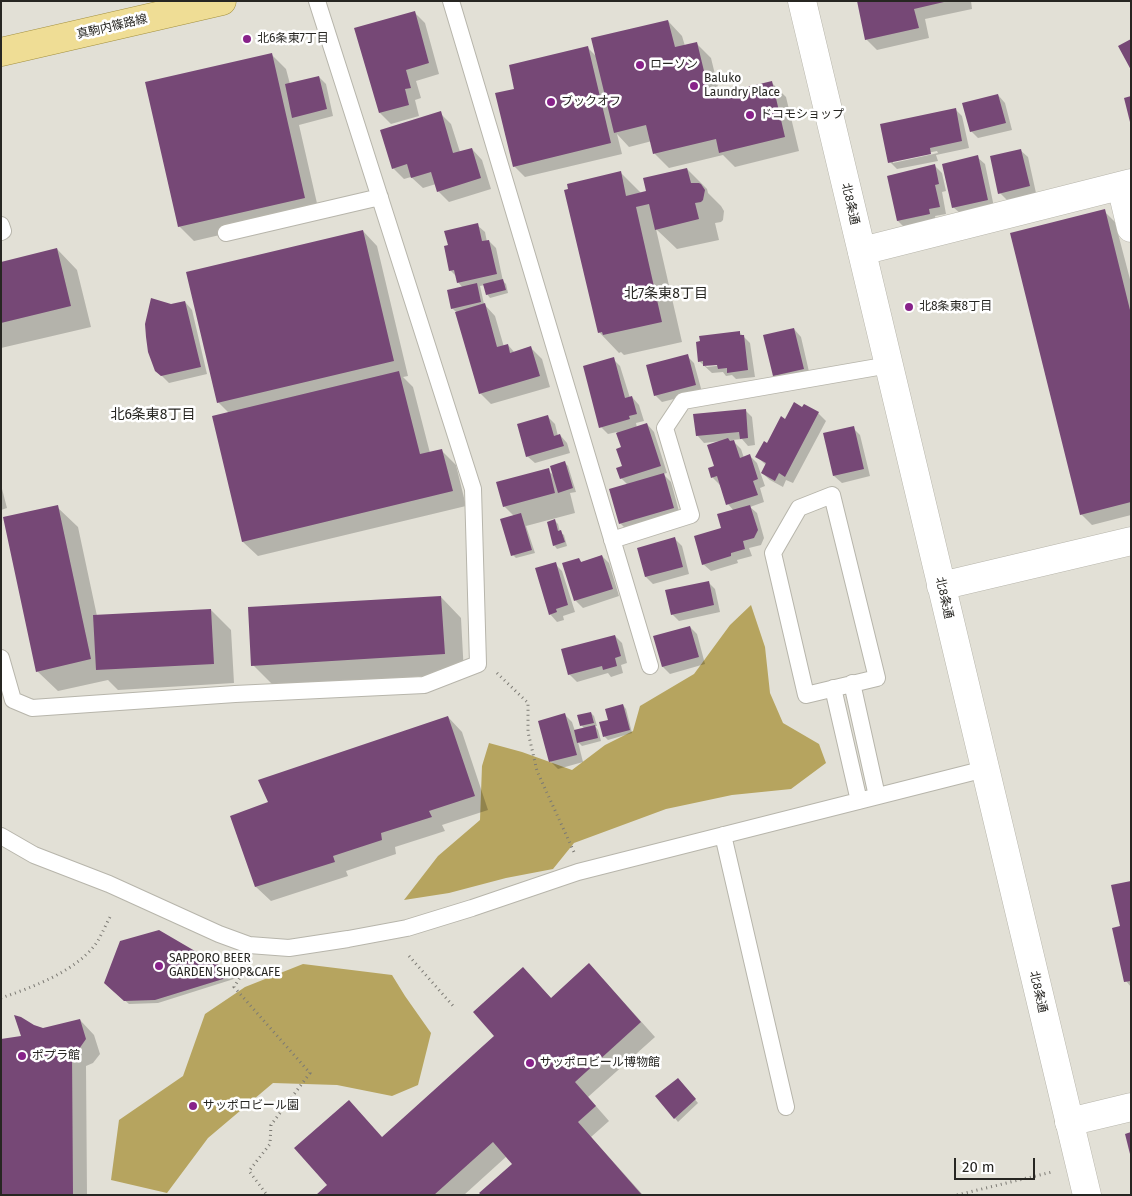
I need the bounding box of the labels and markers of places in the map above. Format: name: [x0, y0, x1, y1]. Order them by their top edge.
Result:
place label: 北6条東7丁目: [257, 32, 329, 46]
marker: 北6条東7丁目: [241, 33, 253, 45]
place label: ローソン: [650, 58, 698, 72]
marker: ローソン: [634, 59, 646, 71]
place label: Baluko Laundry Place: [704, 72, 780, 100]
marker: Baluko Laundry Place: [688, 80, 700, 92]
place label: ブックオフ: [561, 95, 621, 109]
marker: ブックオフ: [545, 96, 557, 108]
place label: ドコモショップ: [760, 108, 844, 122]
marker: ドコモショップ: [744, 109, 756, 121]
place label: 北8条東8丁目: [919, 300, 992, 314]
marker: 北8条東8丁目: [903, 301, 915, 313]
place label: SAPPORO BEER GARDEN SHOP&CAFE: [169, 952, 280, 980]
marker: SAPPORO BEER GARDEN SHOP&CAFE: [153, 960, 165, 972]
place label: ポプラ館: [32, 1049, 80, 1063]
marker: ポプラ館: [16, 1050, 28, 1062]
place label: サッポロビール博物館: [540, 1056, 660, 1070]
marker: サッポロビール博物館: [524, 1057, 536, 1069]
place label: サッポロビール園: [203, 1099, 299, 1113]
marker: サッポロビール園: [187, 1100, 199, 1112]

